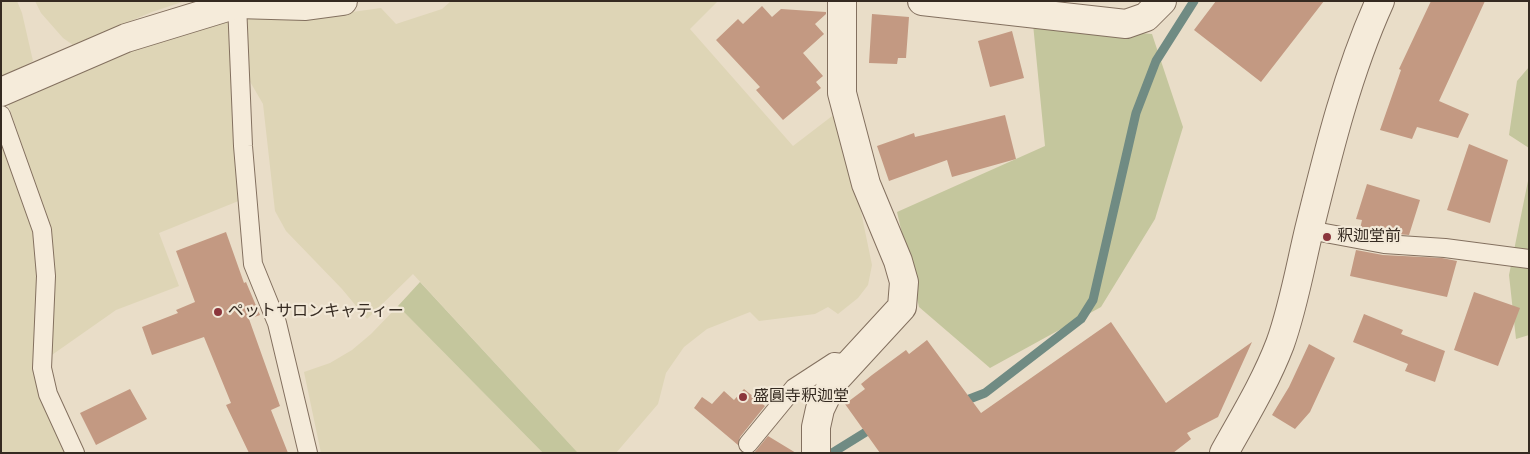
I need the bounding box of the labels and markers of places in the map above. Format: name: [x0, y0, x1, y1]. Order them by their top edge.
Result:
place label: 釈迦堂前: [1337, 227, 1401, 247]
marker: 釈迦堂前: [1321, 231, 1333, 243]
place label: ペットサロンキャティー: [228, 302, 404, 322]
marker: ペットサロンキャティー: [212, 306, 224, 318]
place label: 盛圓寺釈迦堂: [753, 387, 849, 407]
marker: 盛圓寺釈迦堂: [737, 391, 749, 403]

